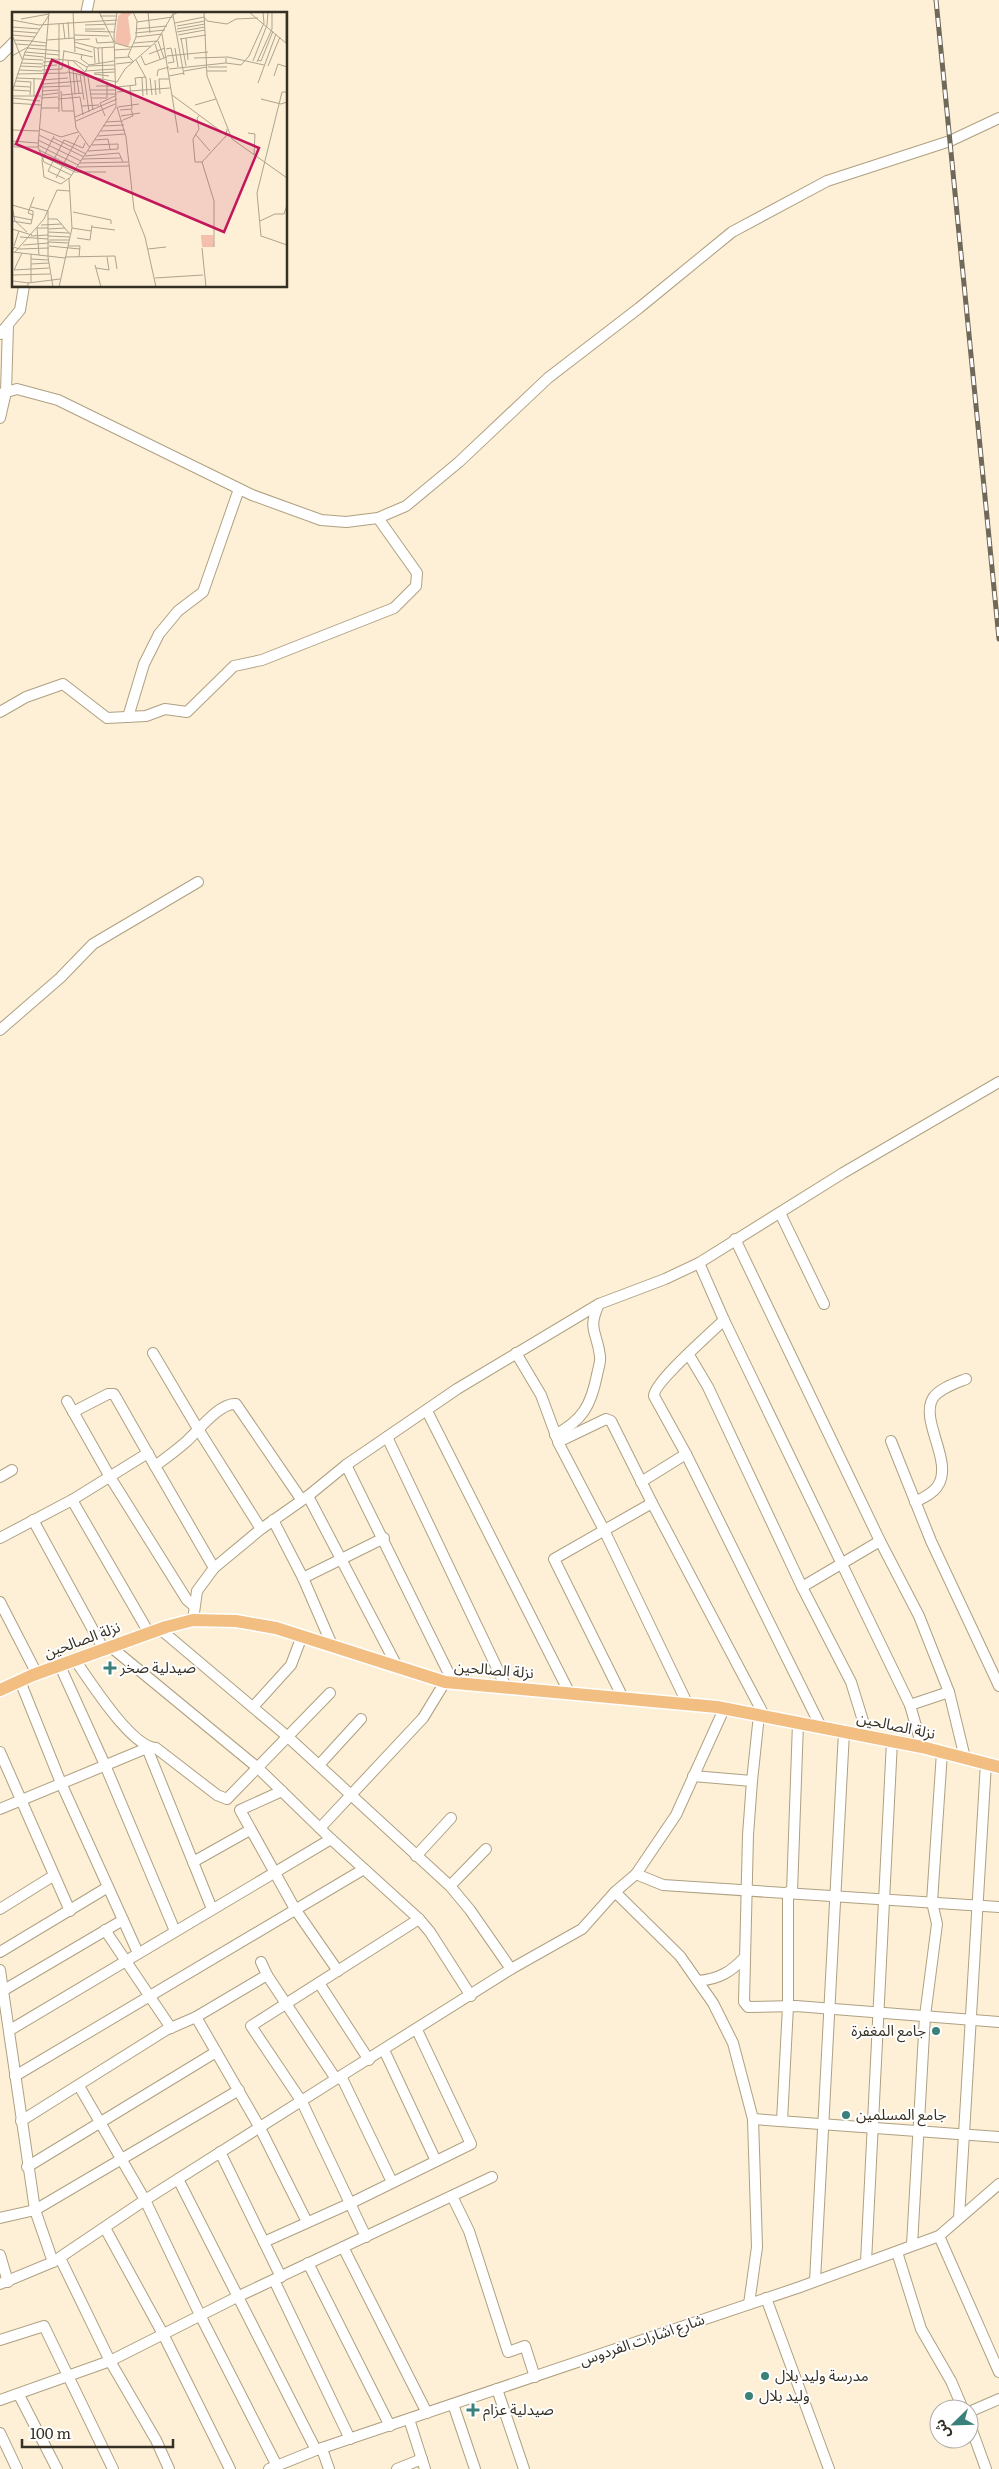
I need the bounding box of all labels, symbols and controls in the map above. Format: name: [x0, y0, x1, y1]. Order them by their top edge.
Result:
inset map: [12, 12, 288, 288]
street label: نزلة الصالحين: [40, 1614, 123, 1663]
street label: نزلة الصالحين: [453, 1654, 535, 1683]
place label: صيدلية صخر: [119, 1655, 196, 1678]
marker: صيدلية صخر: [104, 1662, 116, 1674]
street label: نزلة الصالحين: [855, 1705, 938, 1744]
place label: جامع المغفرة: [851, 2018, 926, 2043]
marker: جامع المغفرة: [930, 2025, 942, 2037]
place label: جامع المسلمين: [856, 2102, 947, 2127]
marker: جامع المسلمين: [840, 2109, 852, 2121]
street label: شارع اشارات الفردوس: [576, 2306, 708, 2373]
place label: مدرسة وليد بلال: [775, 2363, 869, 2386]
marker: مدرسة وليد بلال: [759, 2370, 771, 2382]
place label: وليد بلال: [759, 2383, 810, 2406]
marker: وليد بلال: [743, 2390, 755, 2402]
place label: صيدلية عزام: [483, 2397, 554, 2421]
north arrow: [929, 2399, 979, 2449]
marker: صيدلية عزام: [467, 2404, 479, 2416]
scale bar: [22, 2416, 174, 2448]
text: ش: [928, 2417, 954, 2442]
text: 100 m: [30, 2421, 71, 2444]

